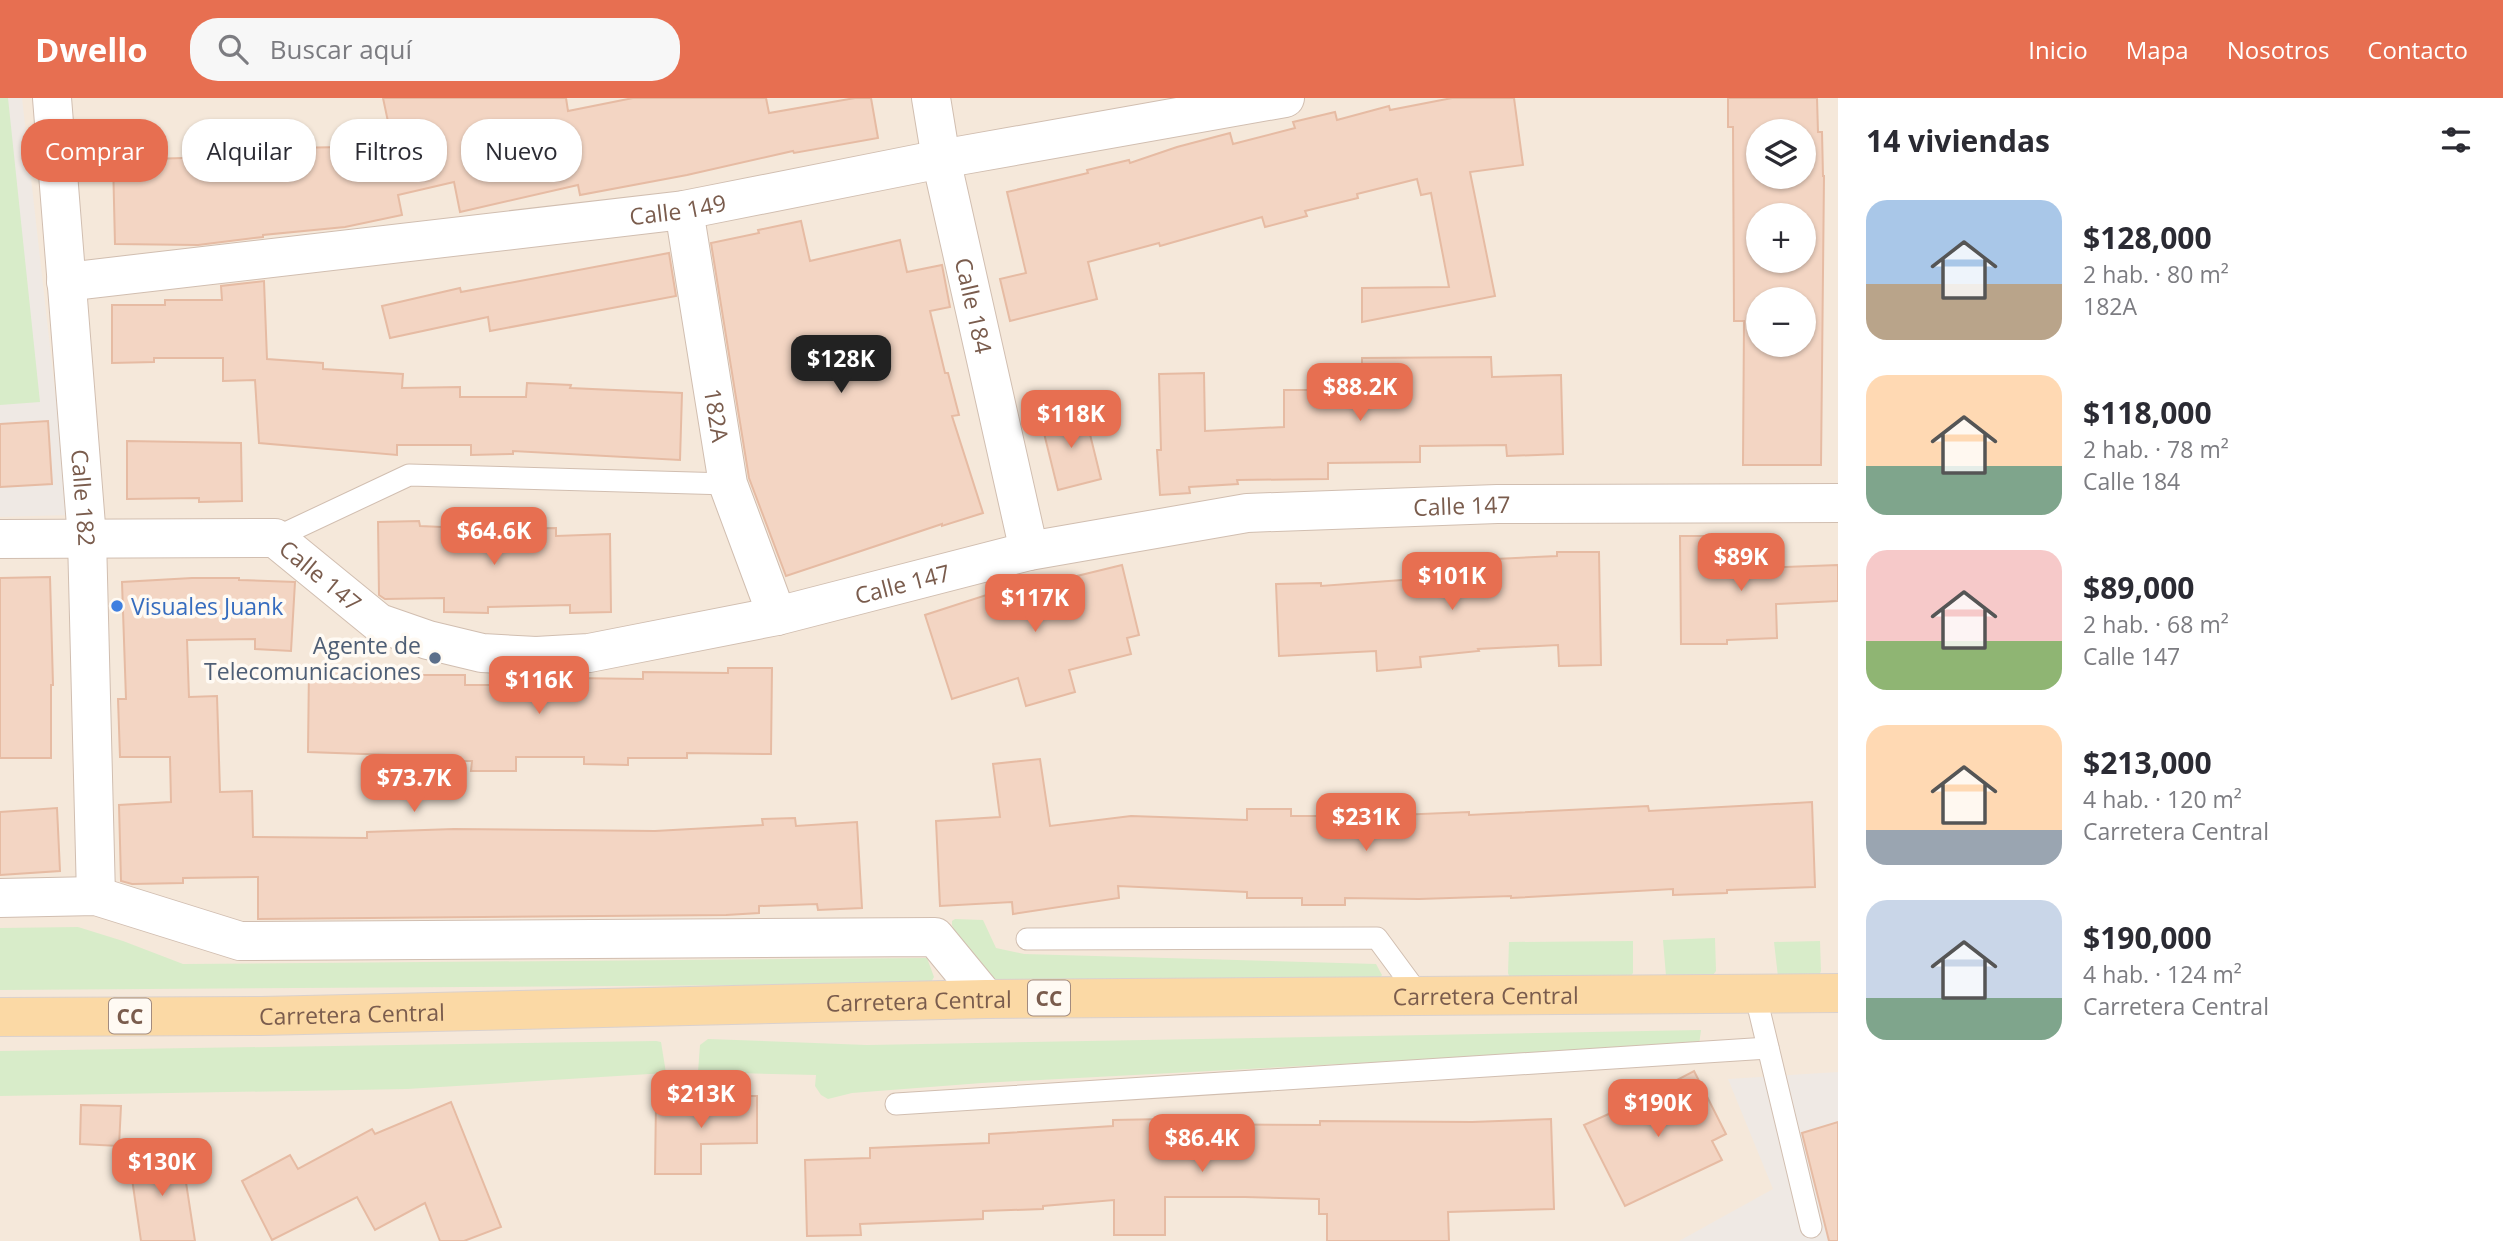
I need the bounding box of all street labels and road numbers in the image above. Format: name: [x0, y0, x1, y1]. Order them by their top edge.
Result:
street label: Calle 149: [628, 186, 729, 232]
street label: Calle 184: [948, 255, 1000, 357]
street label: 182А: [697, 386, 737, 445]
street label: Calle 182: [64, 448, 103, 547]
street label: Calle 147: [1413, 488, 1510, 523]
street label: Calle 147: [273, 532, 368, 619]
street label: Calle 147: [851, 556, 953, 611]
street label: Carretera Central: [1393, 979, 1579, 1012]
road number: CC: [1028, 981, 1070, 1016]
street label: Carretera Central: [825, 983, 1012, 1019]
street label: Carretera Central: [259, 996, 445, 1032]
road number: CC: [109, 998, 151, 1034]

